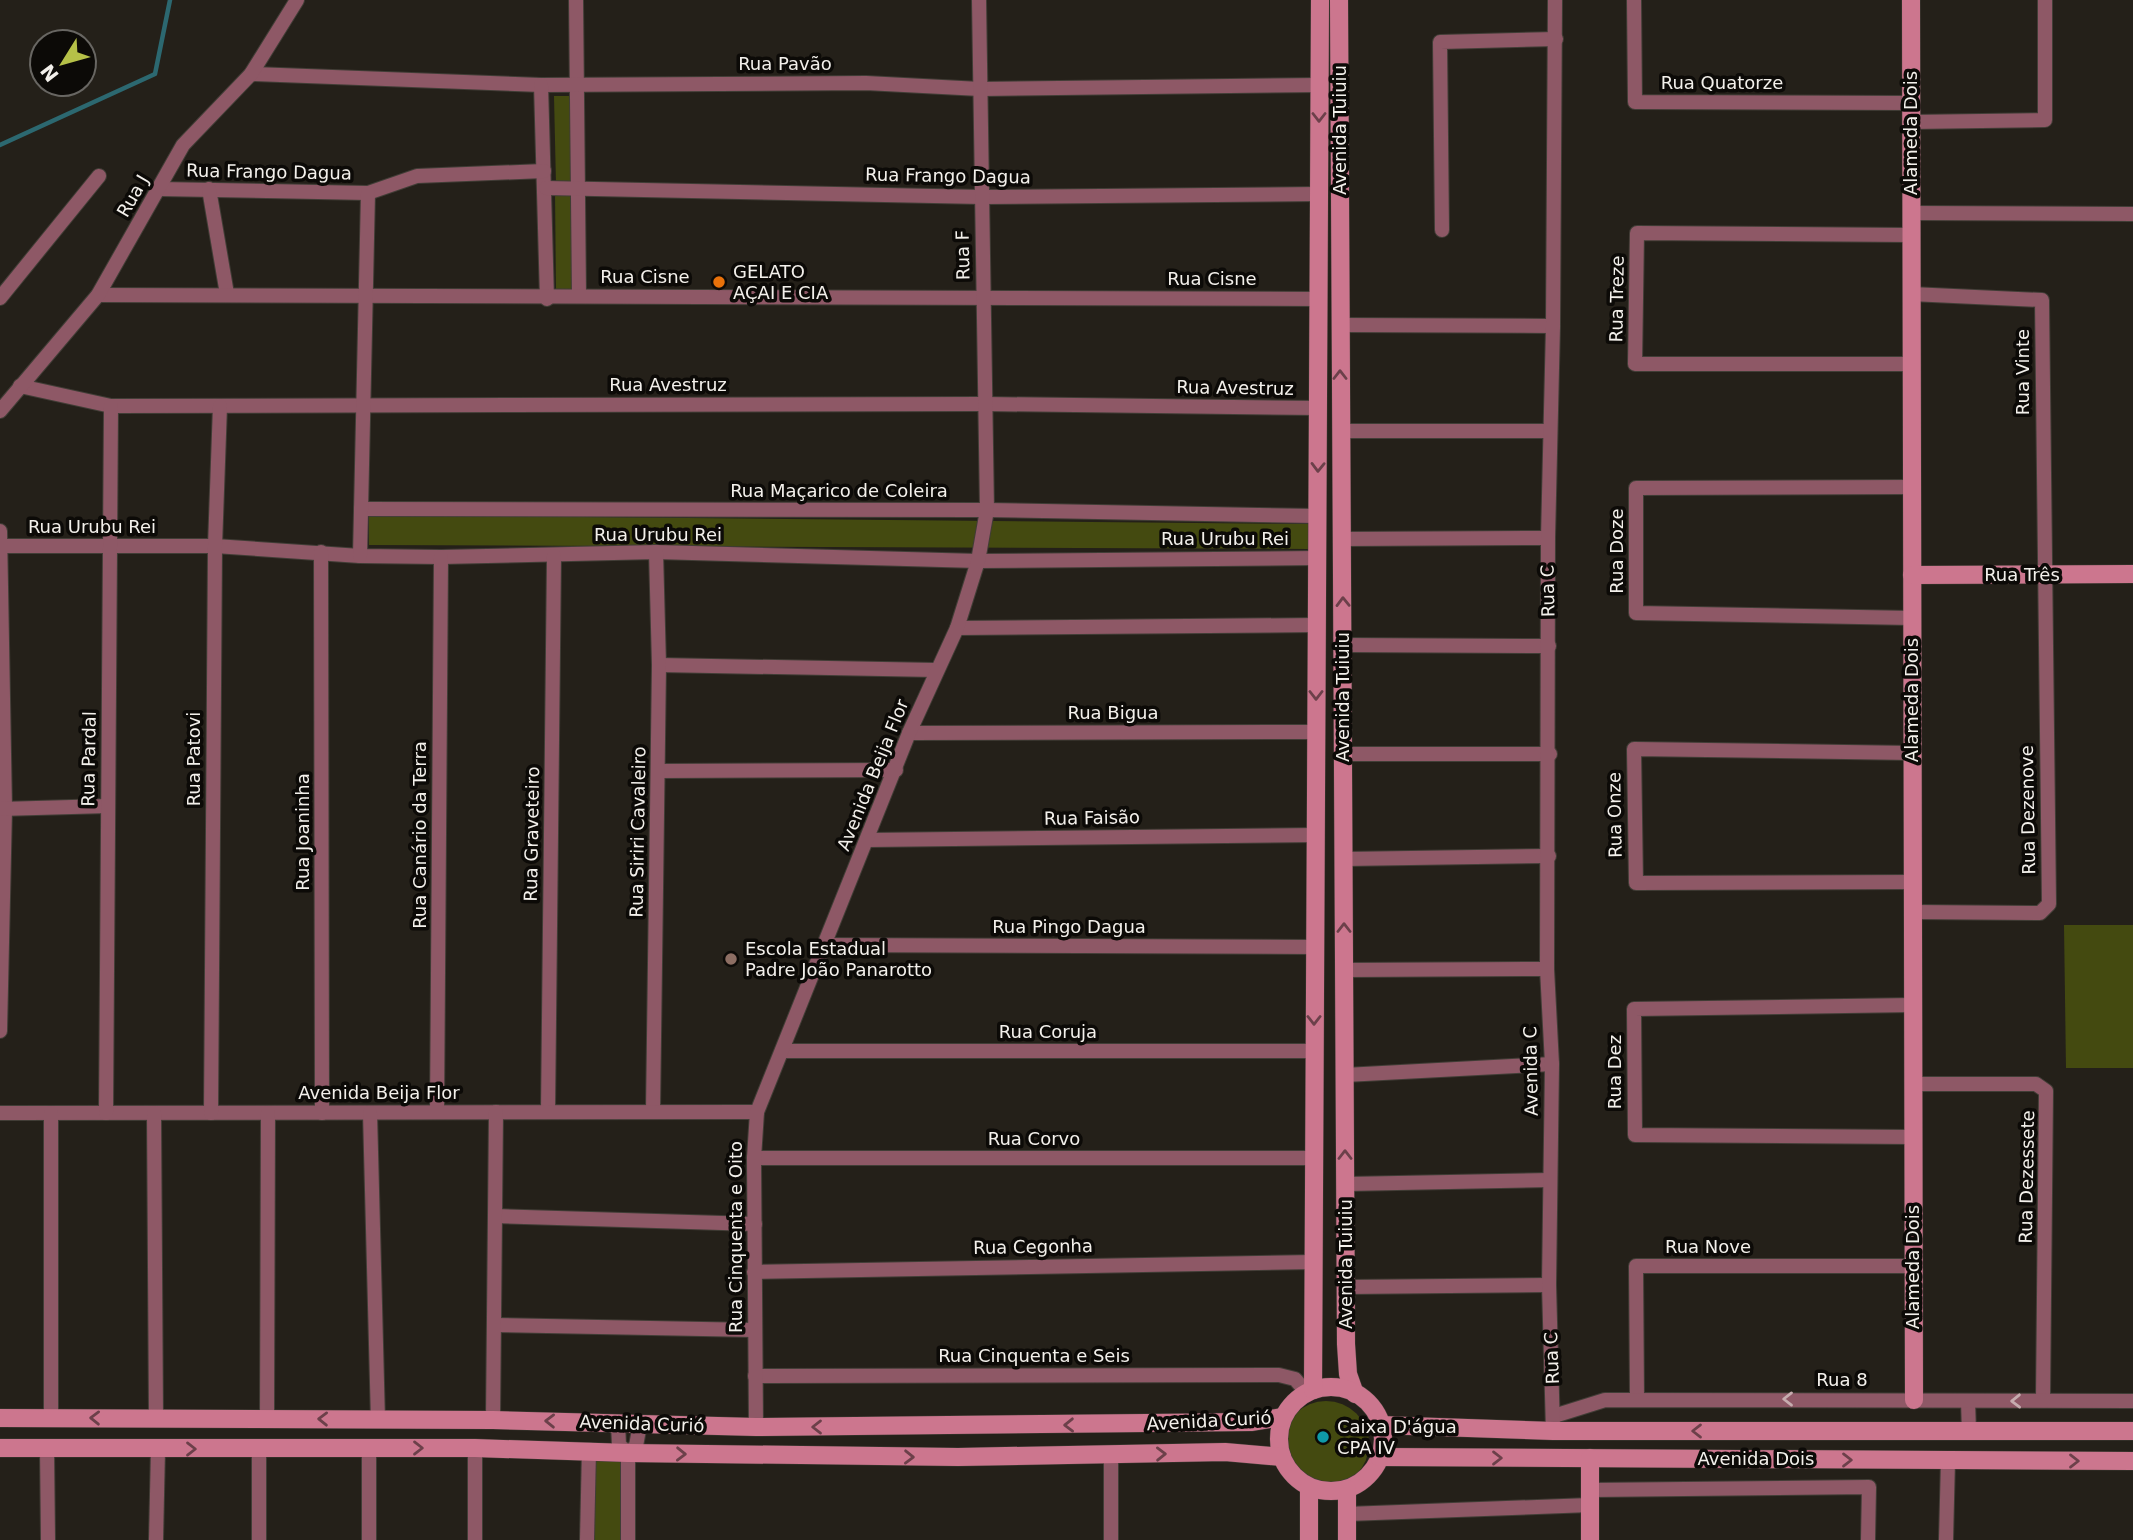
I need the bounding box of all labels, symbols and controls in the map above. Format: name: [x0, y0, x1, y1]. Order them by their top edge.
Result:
north arrow: [28, 28, 98, 98]
street label: Rua Pavão: [738, 53, 832, 74]
text: N: [36, 60, 63, 86]
street label: Avenida Tuiuiu: [1329, 65, 1350, 195]
street label: Alameda Dois: [1900, 71, 1921, 195]
street label: Rua Quatorze: [1661, 72, 1783, 93]
one-way arrow: [1311, 112, 1327, 123]
street label: Rua Frango Dagua: [186, 160, 352, 183]
street label: Rua Frango Dagua: [865, 164, 1031, 187]
street label: Rua J: [112, 171, 153, 221]
street label: Rua F: [952, 230, 973, 280]
street label: Rua Treze: [1605, 255, 1628, 343]
place label: GELATO AÇAI E CIA: [733, 261, 829, 303]
street label: Rua Cisne: [600, 266, 690, 287]
street label: Rua Cisne: [1167, 268, 1257, 289]
marker: GELATO AÇAI E CIA: [711, 274, 727, 290]
street label: Rua Vinte: [2012, 329, 2033, 415]
one-way arrow: [1332, 369, 1348, 379]
street label: Rua Avestruz: [609, 374, 727, 395]
street label: Rua Avestruz: [1176, 376, 1294, 399]
one-way arrow: [1310, 462, 1326, 473]
street label: Rua Maçarico de Coleira: [730, 480, 948, 501]
street label: Rua Doze: [1606, 508, 1627, 594]
street label: Rua Urubu Rei: [28, 516, 156, 537]
street label: Rua Urubu Rei: [594, 524, 722, 545]
street label: Rua Urubu Rei: [1161, 528, 1289, 549]
street label: Rua Três: [1984, 564, 2060, 585]
street label: Rua C: [1537, 565, 1558, 617]
one-way arrow: [1335, 596, 1350, 607]
street label: Avenida Tuiuiu: [1332, 632, 1353, 762]
street label: Alameda Dois: [1901, 638, 1922, 762]
one-way arrow: [1308, 690, 1324, 700]
street label: Avenida Beija Flor: [833, 695, 913, 854]
street label: Rua Bigua: [1067, 702, 1159, 723]
street label: Rua Pardal: [77, 711, 100, 807]
street label: Rua Patovi: [183, 712, 204, 806]
street label: Rua Canário da Terra: [409, 741, 430, 929]
street label: Rua Dezenove: [2016, 745, 2039, 875]
street label: Rua Siriri Cavaleiro: [626, 746, 649, 918]
street label: Rua Graveteiro: [520, 766, 543, 902]
street label: Rua Onze: [1603, 772, 1626, 858]
street label: Rua Joaninha: [292, 773, 313, 891]
street label: Rua Faisão: [1044, 806, 1140, 829]
street label: Rua Pingo Dagua: [992, 916, 1146, 937]
one-way arrow: [1336, 922, 1352, 932]
place label: Escola Estadual Padre João Panarotto: [745, 938, 932, 980]
marker: Escola Estadual Padre João Panarotto: [723, 951, 739, 967]
one-way arrow: [1306, 1015, 1322, 1026]
street label: Rua Coruja: [999, 1021, 1097, 1042]
street label: Avenida C: [1519, 1026, 1542, 1116]
street label: Rua Dez: [1604, 1035, 1625, 1109]
street label: Avenida Beija Flor: [298, 1082, 460, 1103]
street label: Rua Dezessete: [2015, 1110, 2038, 1244]
street label: Rua Corvo: [988, 1128, 1080, 1149]
street label: Rua Cinquenta e Oito: [725, 1141, 746, 1333]
one-way arrow: [1337, 1149, 1353, 1160]
street label: Avenida Tuiuiu: [1335, 1199, 1356, 1329]
street label: Alameda Dois: [1902, 1205, 1923, 1329]
street label: Rua Cegonha: [973, 1235, 1093, 1258]
street label: Rua Nove: [1665, 1236, 1751, 1257]
street label: Rua C: [1540, 1331, 1563, 1385]
street label: Rua Cinquenta e Seis: [938, 1345, 1130, 1366]
street label: Rua 8: [1816, 1369, 1868, 1390]
one-way arrow: [1783, 1391, 1793, 1407]
one-way arrow: [2010, 1393, 2021, 1409]
street label: Avenida Curió: [1146, 1407, 1272, 1434]
one-way arrow: [89, 1410, 100, 1426]
street label: Avenida Curió: [579, 1411, 705, 1436]
one-way arrow: [317, 1412, 328, 1427]
one-way arrow: [544, 1413, 555, 1429]
place label: Caixa D'água CPA IV: [1337, 1416, 1457, 1458]
one-way arrow: [1063, 1418, 1074, 1433]
one-way arrow: [811, 1419, 821, 1435]
one-way arrow: [1692, 1423, 1702, 1439]
marker: Caixa D'água CPA IV: [1315, 1429, 1331, 1445]
one-way arrow: [413, 1440, 424, 1456]
one-way arrow: [186, 1441, 196, 1457]
one-way arrow: [677, 1446, 687, 1462]
one-way arrow: [1156, 1446, 1167, 1461]
street label: Avenida Dois: [1698, 1448, 1814, 1469]
one-way arrow: [904, 1449, 915, 1464]
one-way arrow: [1492, 1450, 1502, 1466]
one-way arrow: [1842, 1452, 1852, 1468]
one-way arrow: [2069, 1453, 2080, 1469]

